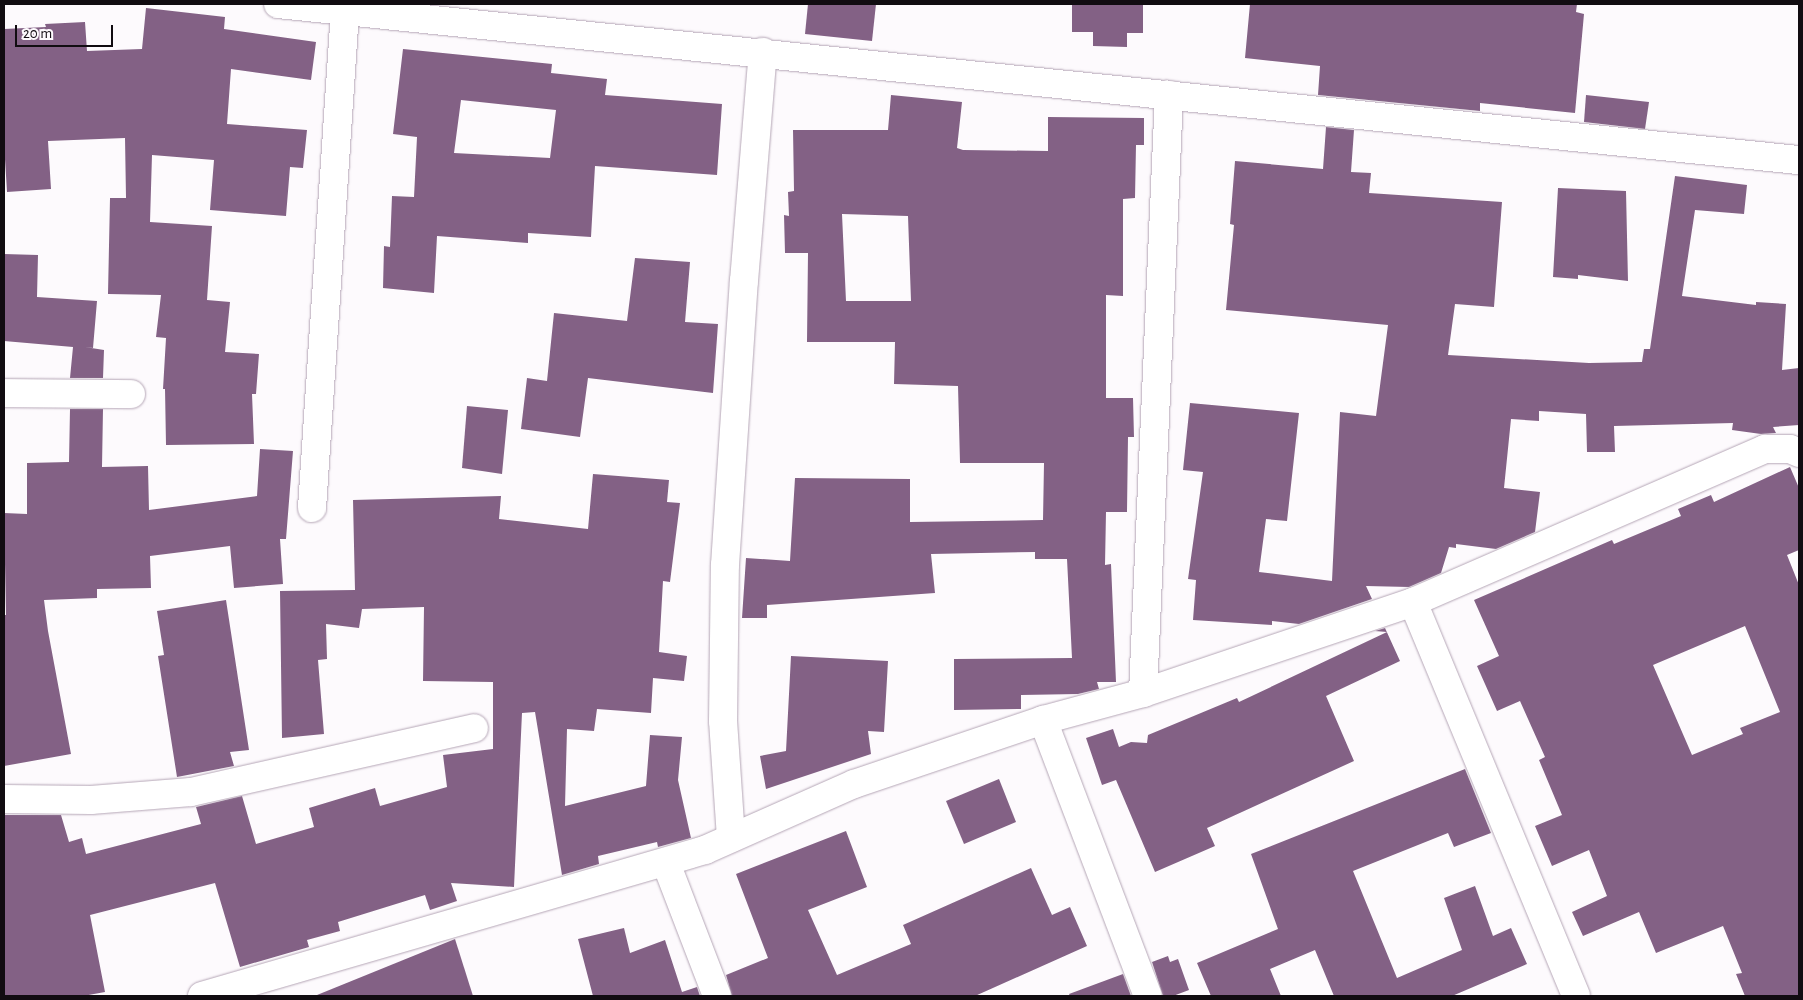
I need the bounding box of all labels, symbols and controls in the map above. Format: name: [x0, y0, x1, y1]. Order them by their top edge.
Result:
scale bar: [18, 15, 115, 47]
text: 20 m: [23, 26, 52, 41]

